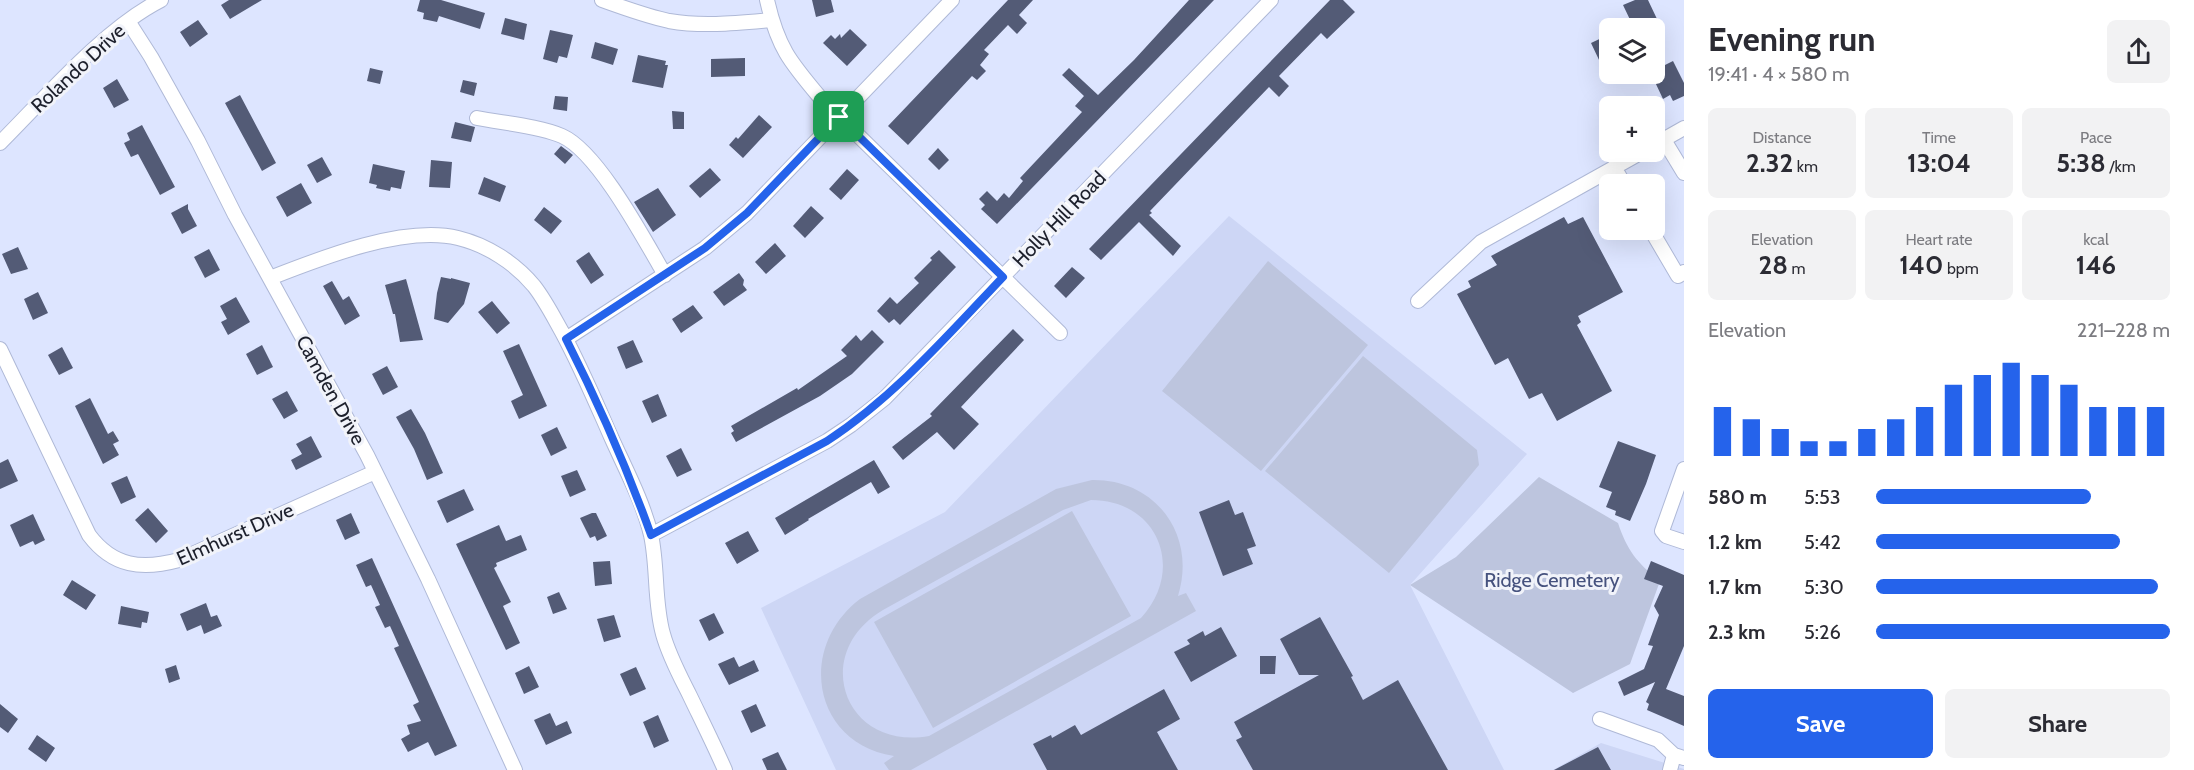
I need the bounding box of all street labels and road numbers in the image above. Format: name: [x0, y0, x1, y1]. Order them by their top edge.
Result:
street label: Rolando Drive: [26, 18, 130, 118]
street label: Holly Hill Road: [1007, 166, 1111, 272]
street label: Camden Drive: [291, 331, 371, 449]
street label: Elmhurst Drive: [173, 498, 297, 570]

